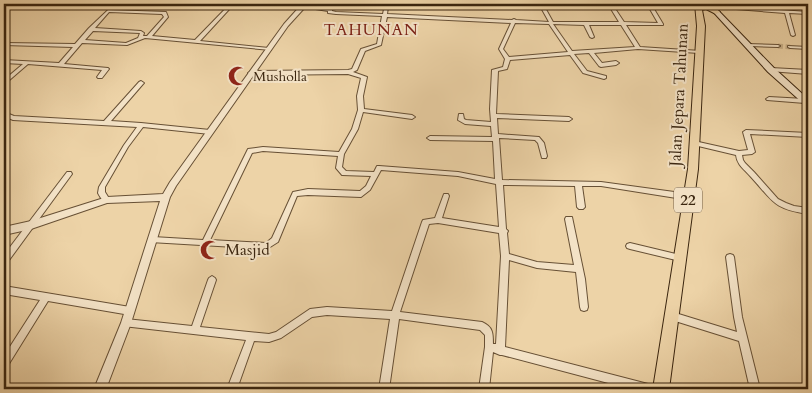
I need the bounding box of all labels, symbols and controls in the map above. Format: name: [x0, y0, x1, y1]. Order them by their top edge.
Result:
district label: TAHUNAN: [323, 19, 419, 41]
street label: Jalan Jepara Tahunan: [664, 23, 694, 169]
mosque icon: Musholla: [227, 65, 249, 87]
place label: Musholla: [253, 67, 307, 86]
road number: 22: [674, 188, 702, 212]
mosque icon: Masjid: [199, 239, 221, 261]
place label: Masjid: [225, 239, 270, 261]

